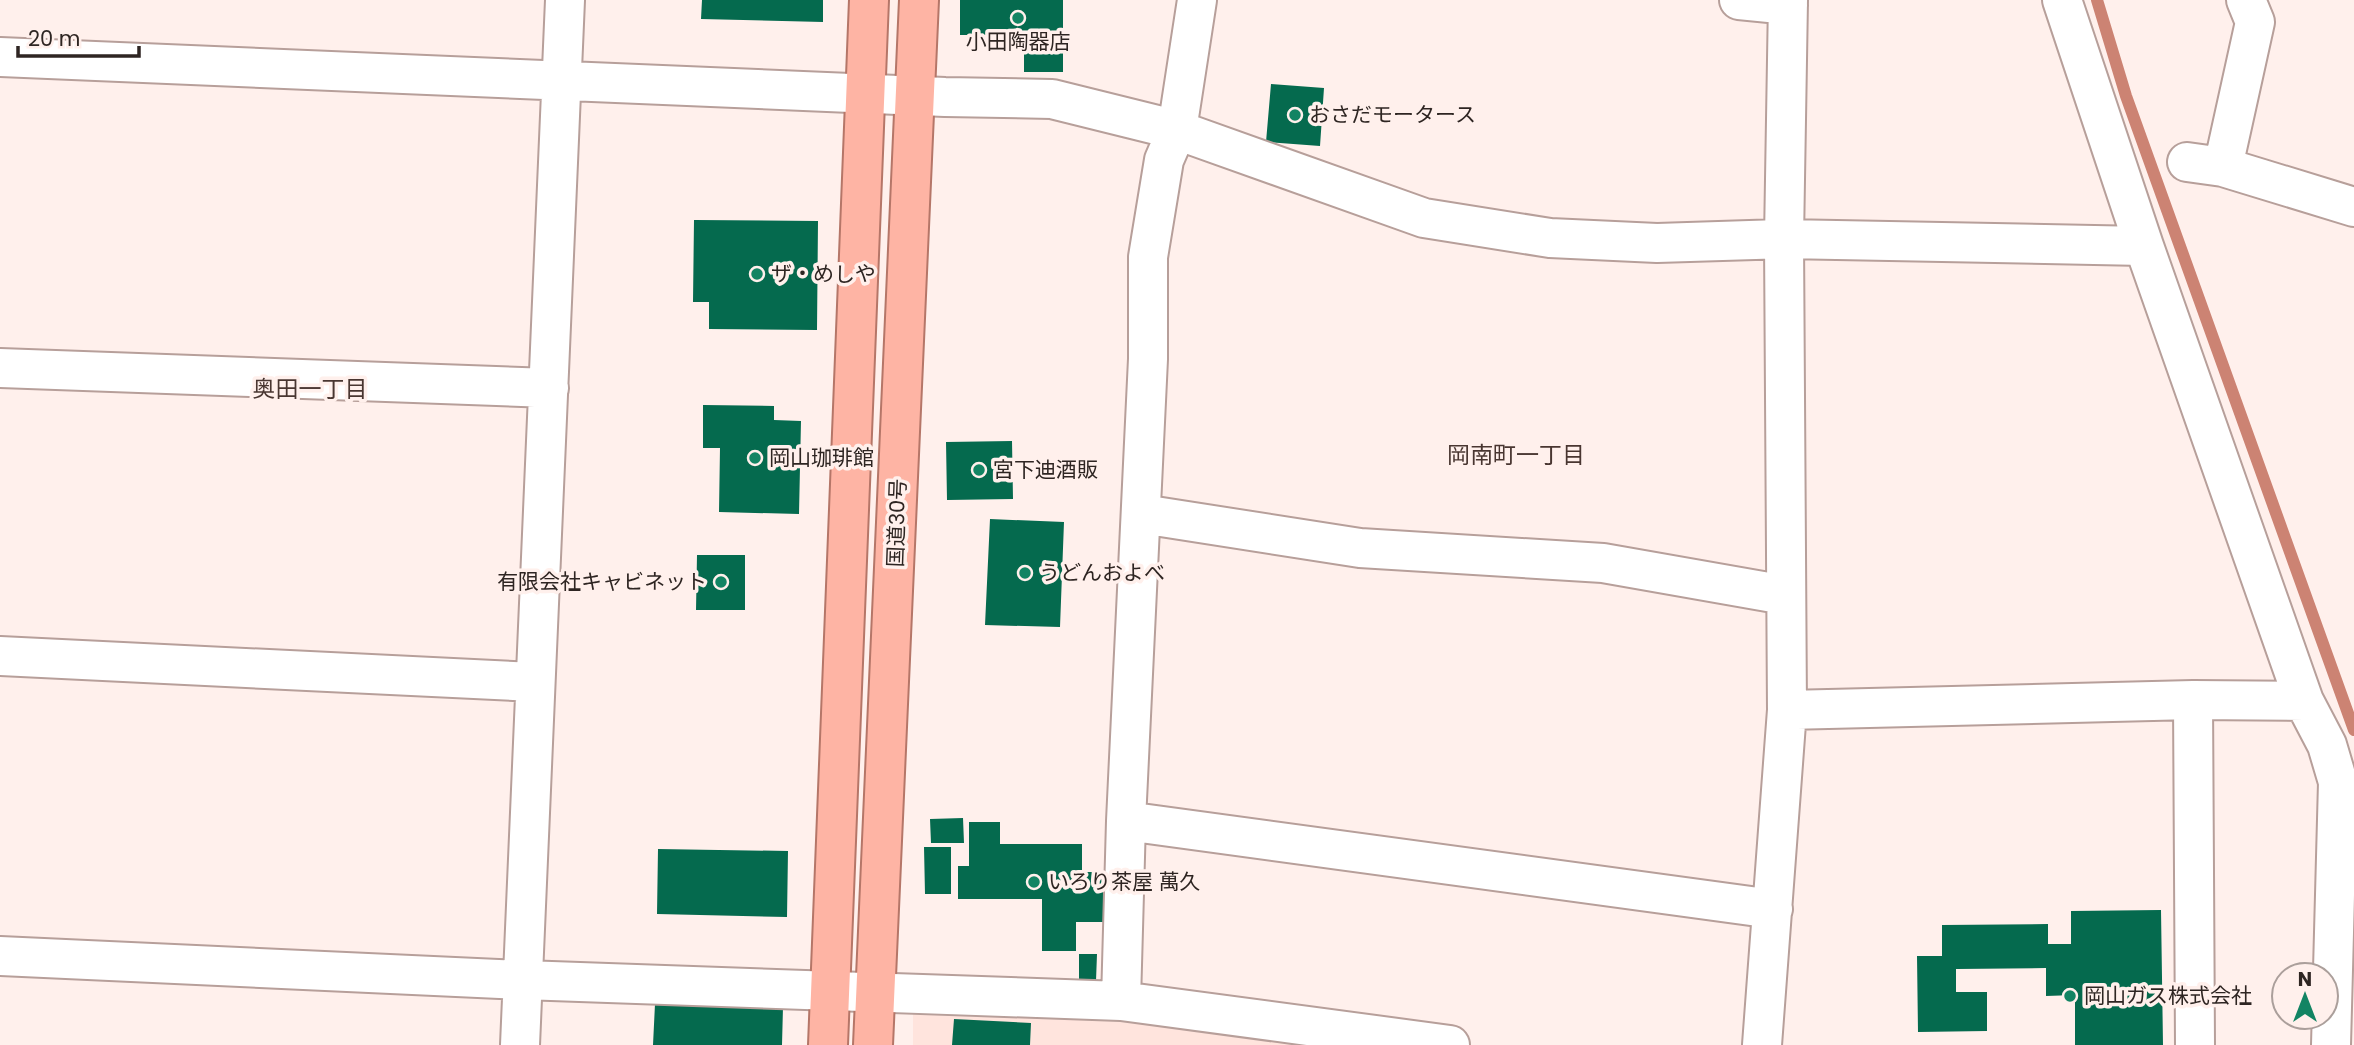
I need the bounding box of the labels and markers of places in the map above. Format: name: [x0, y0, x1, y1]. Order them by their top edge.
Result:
marker: 小田陶器店: [1010, 10, 1026, 26]
place label: 小田陶器店: [966, 27, 1071, 56]
place label: おさだモータース: [1309, 100, 1476, 129]
marker: おさだモータース: [1287, 107, 1303, 123]
place label: ザ・めしや: [771, 259, 876, 288]
marker: ザ・めしや: [749, 266, 765, 282]
place label: 岡山珈琲館: [769, 443, 874, 472]
marker: 岡山珈琲館: [747, 450, 763, 466]
place label: 宮下迪酒販: [993, 455, 1098, 484]
marker: 宮下迪酒販: [971, 462, 987, 478]
place label: うどんおよべ: [1039, 558, 1165, 587]
marker: うどんおよべ: [1017, 565, 1033, 581]
place label: 有限会社キャビネット: [497, 567, 707, 596]
marker: 有限会社キャビネット: [713, 574, 729, 590]
place label: いろり茶屋 萬久: [1048, 867, 1201, 896]
marker: いろり茶屋 萬久: [1026, 874, 1042, 890]
place label: 岡山ガス株式会社: [2084, 981, 2252, 1010]
marker: 岡山ガス株式会社: [2062, 988, 2078, 1004]

